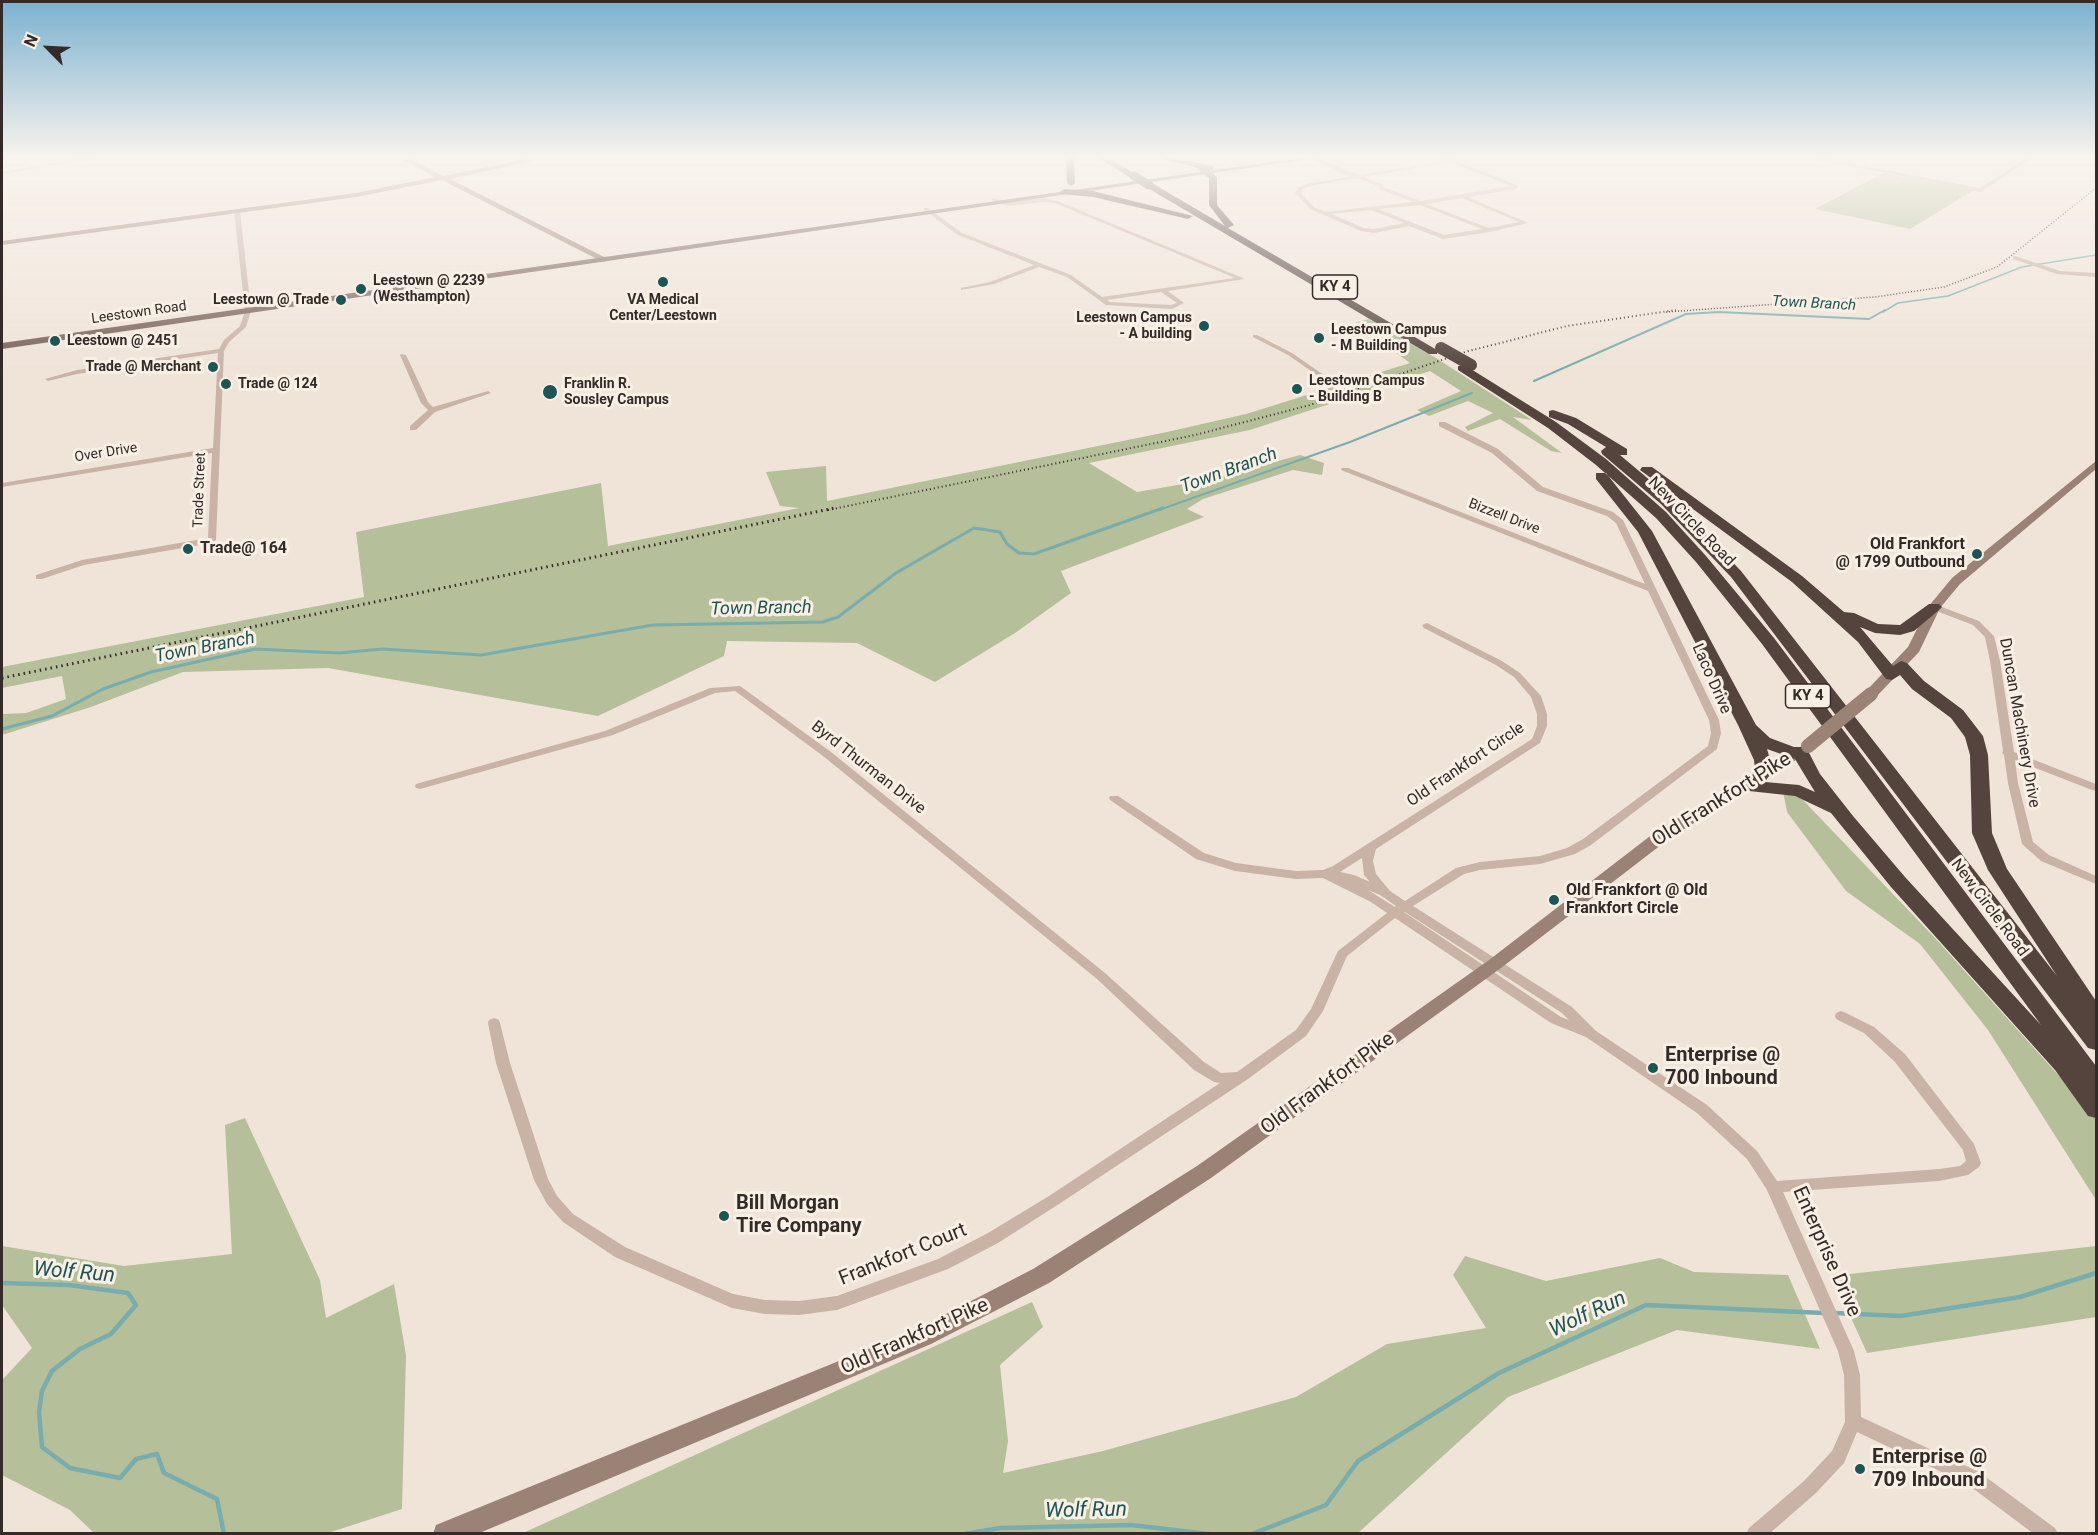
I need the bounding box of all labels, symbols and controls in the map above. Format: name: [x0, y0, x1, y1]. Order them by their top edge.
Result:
north arrow: [18, 18, 78, 78]
text: N: [20, 31, 42, 50]
place label: Leestown @ 2239 (Westhampton): [373, 273, 485, 306]
marker: VA Medical Center/Leestown: [656, 275, 670, 289]
road number: KY 4: [1312, 275, 1358, 299]
marker: Leestown @ 2239 (Westhampton): [354, 282, 368, 296]
place label: Leestown @ Trade: [213, 292, 329, 308]
place label: VA Medical Center/Leestown: [609, 292, 717, 324]
marker: Leestown @ Trade: [334, 293, 348, 307]
water label: Town Branch: [1771, 293, 1857, 315]
street label: Leestown Road: [90, 298, 188, 328]
place label: Leestown Campus - A building: [1076, 310, 1192, 342]
marker: Leestown Campus - A building: [1197, 319, 1211, 333]
place label: Leestown Campus - M Building: [1331, 322, 1447, 354]
marker: Leestown Campus - M Building: [1312, 331, 1326, 345]
place label: Leestown @ 2451: [67, 333, 179, 349]
marker: Leestown @ 2451: [48, 334, 62, 348]
place label: Trade @ Merchant: [85, 359, 201, 375]
marker: Trade @ Merchant: [206, 360, 220, 374]
place label: Leestown Campus - Building B: [1309, 373, 1425, 406]
place label: Trade @ 124: [238, 376, 318, 392]
place label: Franklin R. Sousley Campus: [564, 376, 669, 408]
marker: Trade @ 124: [219, 377, 233, 391]
marker: Leestown Campus - Building B: [1290, 382, 1304, 396]
marker: Franklin R. Sousley Campus: [541, 383, 559, 401]
street label: Over Drive: [73, 440, 139, 466]
water label: Town Branch: [1178, 444, 1280, 498]
street label: Trade Street: [190, 452, 210, 528]
street label: New Circle Road: [1643, 473, 1739, 571]
street label: Bizzell Drive: [1466, 496, 1542, 538]
place label: Old Frankfort @ 1799 Outbound: [1836, 535, 1965, 573]
place label: Trade@ 164: [200, 539, 287, 559]
marker: Trade@ 164: [181, 542, 195, 556]
marker: Old Frankfort @ 1799 Outbound: [1970, 547, 1984, 561]
water label: Town Branch: [710, 597, 812, 621]
water label: Town Branch: [153, 628, 257, 668]
street label: Duncan Machinery Drive: [1995, 637, 2043, 809]
street label: Laco Drive: [1687, 641, 1735, 717]
road number: KY 4: [1786, 684, 1830, 708]
street label: Byrd Thurman Drive: [807, 717, 929, 819]
street label: Old Frankfort Circle: [1404, 719, 1528, 811]
street label: Old Frankfort Pike: [1648, 748, 1796, 852]
street label: New Circle Road: [1946, 856, 2032, 960]
place label: Old Frankfort @ Old Frankfort Circle: [1566, 881, 1707, 919]
marker: Old Frankfort @ Old Frankfort Circle: [1547, 893, 1561, 907]
street label: Old Frankfort Pike: [1257, 1027, 1399, 1141]
place label: Enterprise @ 700 Inbound: [1665, 1044, 1780, 1091]
marker: Enterprise @ 700 Inbound: [1646, 1061, 1660, 1075]
street label: Enterprise Drive: [1787, 1183, 1865, 1321]
place label: Bill Morgan Tire Company: [736, 1192, 862, 1239]
marker: Bill Morgan Tire Company: [717, 1209, 731, 1223]
street label: Frankfort Court: [836, 1218, 970, 1292]
water label: Wolf Run: [32, 1257, 116, 1289]
water label: Wolf Run: [1546, 1286, 1630, 1344]
street label: Old Frankfort Pike: [837, 1294, 993, 1380]
place label: Enterprise @ 709 Inbound: [1872, 1446, 1987, 1493]
marker: Enterprise @ 709 Inbound: [1853, 1462, 1867, 1476]
water label: Wolf Run: [1045, 1498, 1127, 1524]

